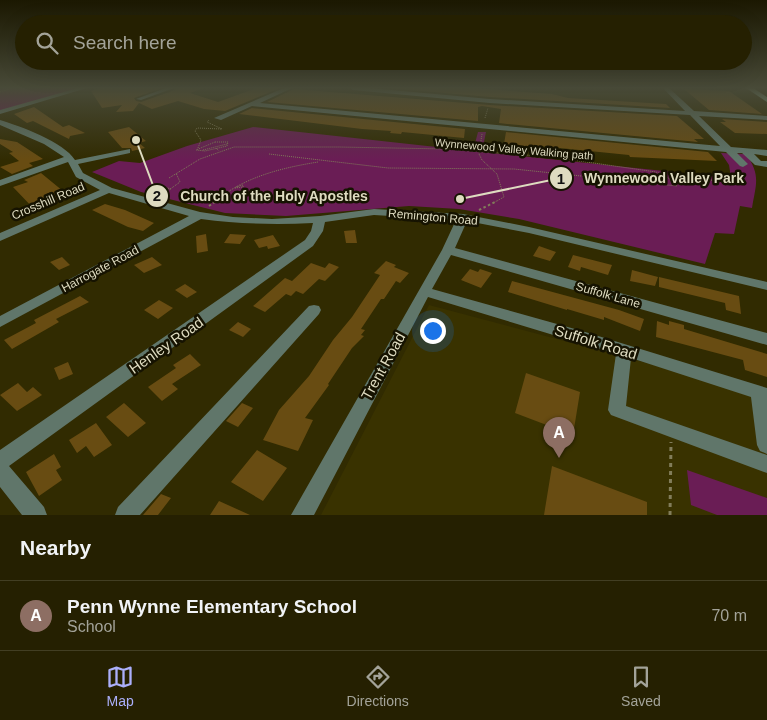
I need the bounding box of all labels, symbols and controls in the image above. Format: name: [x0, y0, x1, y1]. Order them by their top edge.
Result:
search box: [15, 15, 752, 70]
icon: search: [33, 29, 61, 57]
text: Search here: [73, 32, 177, 53]
street label: Wynnewood Valley Walking path: [434, 136, 594, 162]
callout: Wynnewood Valley Park: [549, 164, 754, 193]
text: 1: [557, 170, 565, 187]
text: Wynnewood Valley Park: [584, 170, 744, 186]
street label: Crosshill Road: [9, 179, 87, 223]
callout: Church of the Holy Apostles: [145, 181, 378, 210]
text: 2: [153, 187, 161, 204]
text: Church of the Holy Apostles: [180, 188, 368, 204]
street label: Remington Road: [388, 206, 478, 228]
street label: Harrogate Road: [59, 243, 141, 295]
street label: Suffolk Lane: [574, 279, 642, 311]
street label: Henley Road: [126, 313, 206, 377]
your location: [420, 318, 446, 344]
street label: Suffolk Road: [553, 321, 639, 363]
street label: Trent Road: [358, 329, 408, 403]
pin: A: [543, 417, 575, 458]
text: Nearby: [20, 536, 91, 559]
text: Penn Wynne Elementary School: [67, 596, 357, 617]
text: A: [30, 607, 42, 624]
text: 70 m: [711, 607, 747, 624]
text: School: [67, 618, 116, 635]
tab: Map: [106, 663, 134, 709]
tab: Directions: [347, 663, 409, 709]
tab: Saved: [621, 663, 661, 709]

